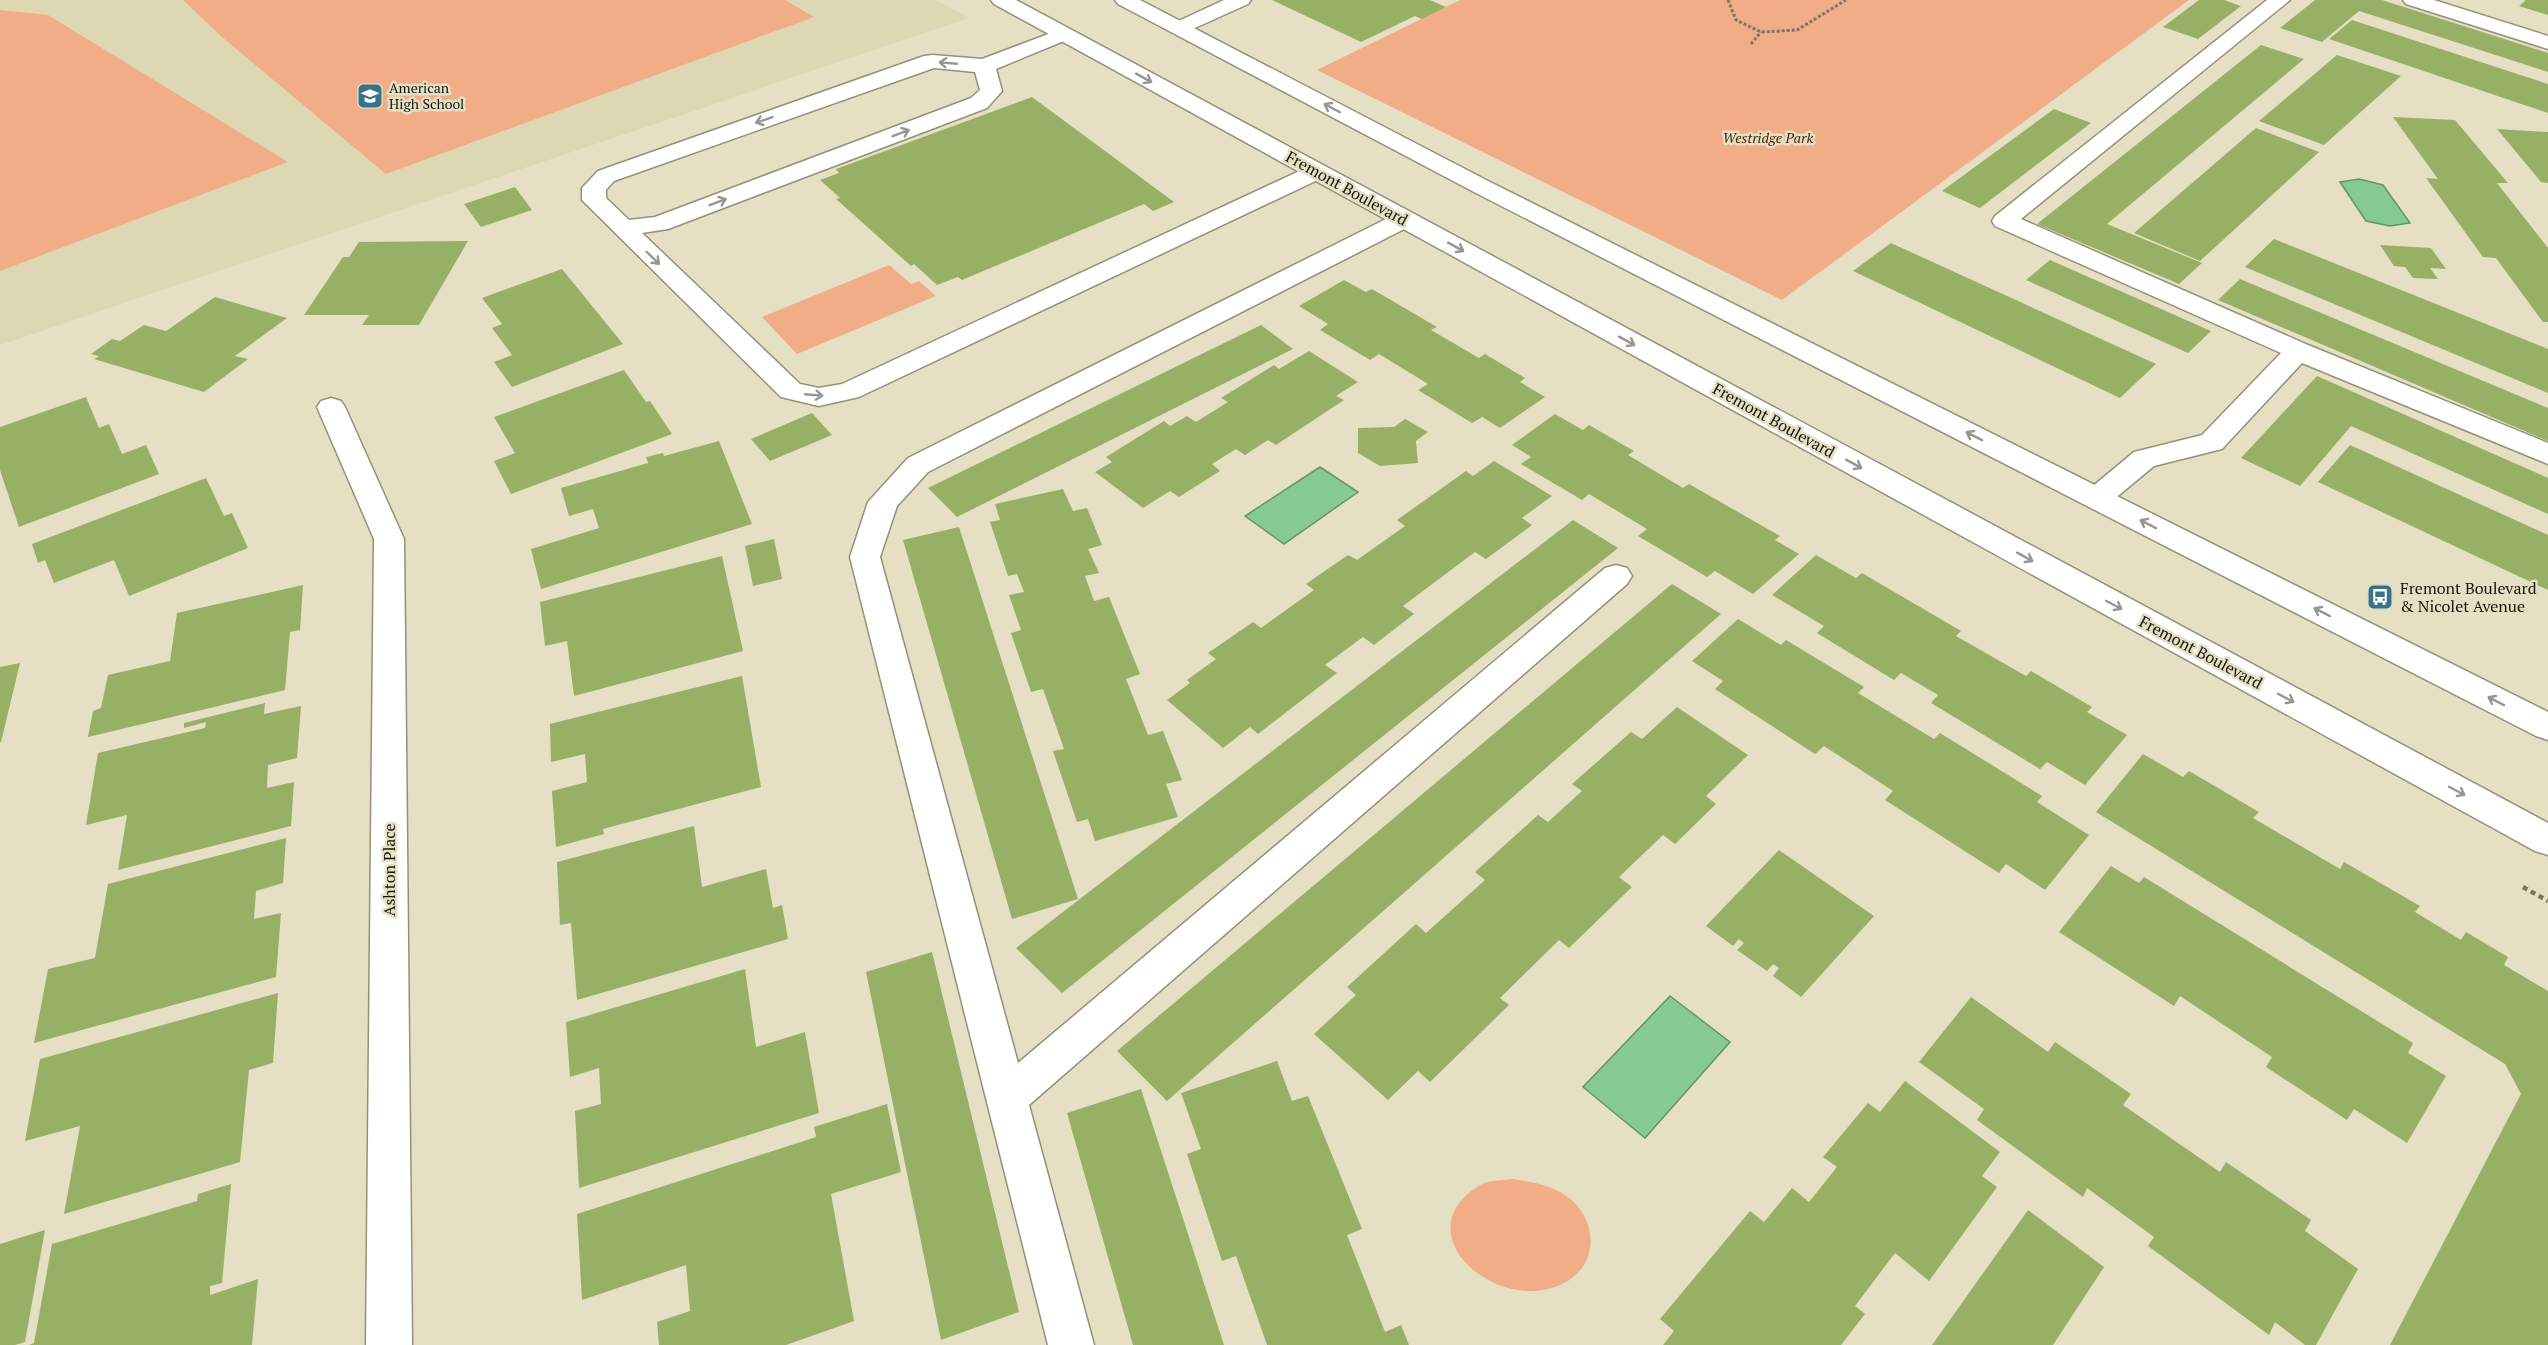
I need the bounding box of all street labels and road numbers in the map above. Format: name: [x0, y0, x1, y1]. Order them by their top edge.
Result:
street label: Fremont Boulevard: [1282, 145, 1412, 231]
street label: Fremont Boulevard: [1709, 377, 1839, 463]
street label: Fremont Boulevard: [2136, 610, 2267, 694]
street label: Ashton Place: [378, 823, 400, 917]

